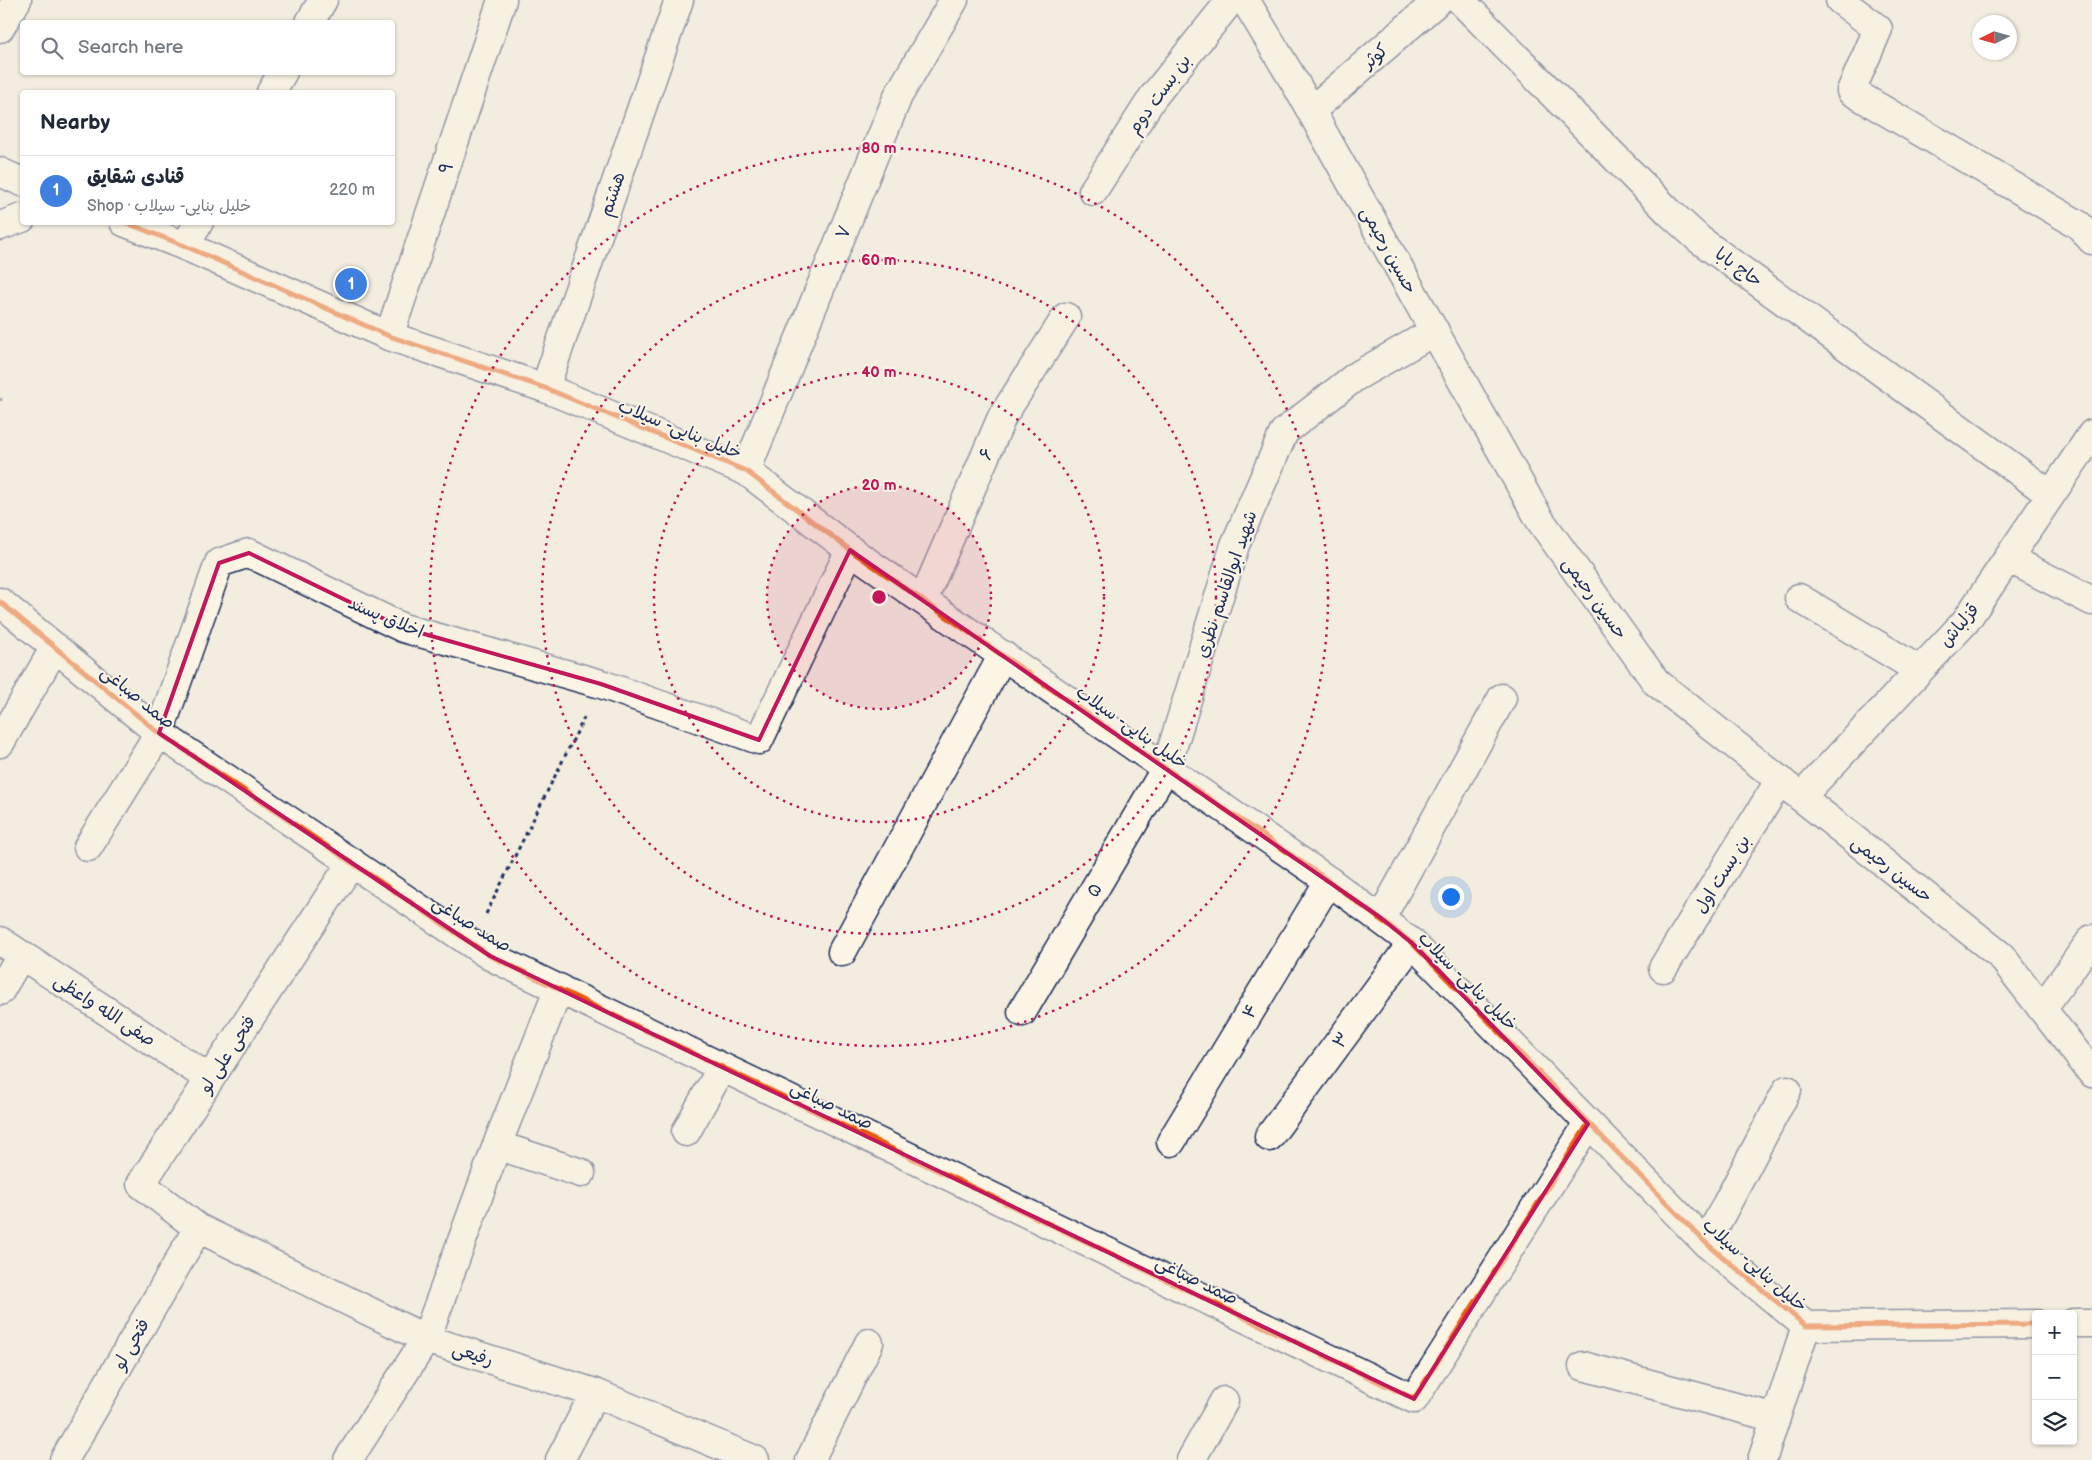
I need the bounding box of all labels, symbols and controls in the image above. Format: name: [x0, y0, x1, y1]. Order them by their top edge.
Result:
north arrow: [1972, 15, 2017, 60]
search box: [20, 20, 395, 75]
icon: search: [38, 34, 66, 62]
text: Search here: [78, 36, 183, 59]
street label: کوثر: [1357, 39, 1393, 75]
street label: بن بست دوم: [1123, 50, 1198, 140]
text: Nearby: [40, 110, 110, 135]
text: 80 m: [861, 139, 897, 158]
street label: ۹: [435, 159, 458, 177]
text: قنادی شقایق: [87, 166, 184, 189]
street label: هشتم: [595, 169, 633, 220]
text: 1: [53, 181, 59, 200]
text: 220 m: [329, 181, 375, 200]
text: Shop · خلیل بنایی- سیلاب: [87, 197, 251, 216]
street label: حسین رحیمی: [1356, 203, 1421, 298]
street label: ۷: [831, 222, 856, 242]
street label: حاج بابا: [1710, 243, 1766, 292]
text: 60 m: [861, 251, 897, 270]
pin: 1: [335, 265, 367, 303]
text: 40 m: [861, 363, 897, 382]
street label: خلیل بنایی- سیلاب: [615, 395, 745, 464]
street label: ۶: [975, 445, 998, 463]
text: 20 m: [862, 476, 897, 495]
street label: شهید ابوالقاسم نظری: [1191, 508, 1264, 662]
street label: حسین رحیمی: [1558, 553, 1631, 644]
centre of rings: [870, 588, 888, 606]
street label: اخلاق پسند: [344, 592, 427, 644]
street label: قزلباش: [1935, 599, 1984, 651]
street label: صمد صباغی: [96, 661, 179, 734]
street label: خلیل بنایی- سیلاب: [1072, 681, 1192, 774]
street label: بن بست اول: [1690, 831, 1755, 918]
street label: حسین رحیمی: [1847, 831, 1936, 907]
street label: ۵: [1082, 880, 1107, 901]
your location: [1438, 884, 1464, 910]
street label: صمد صباغی: [428, 892, 515, 957]
street label: خلیل بنایی- سیلاب: [1414, 927, 1522, 1035]
street label: صفی الله واعظی: [50, 970, 159, 1051]
street label: ۴: [1238, 1000, 1263, 1022]
street label: فتحی علی لو: [194, 1012, 261, 1098]
street label: ۳: [1329, 1028, 1354, 1052]
street label: صمد صباغی: [787, 1076, 876, 1134]
street label: خلیل بنایی- سیلاب: [1698, 1214, 1811, 1316]
street label: صمد صباغی: [1152, 1251, 1241, 1309]
map controls: [2032, 1310, 2077, 1445]
button: +: [2032, 1310, 2077, 1355]
street label: فتحی لو: [108, 1315, 155, 1375]
street label: رفیعی: [450, 1338, 496, 1371]
button: −: [2032, 1355, 2077, 1400]
button: layers: [2032, 1400, 2077, 1445]

